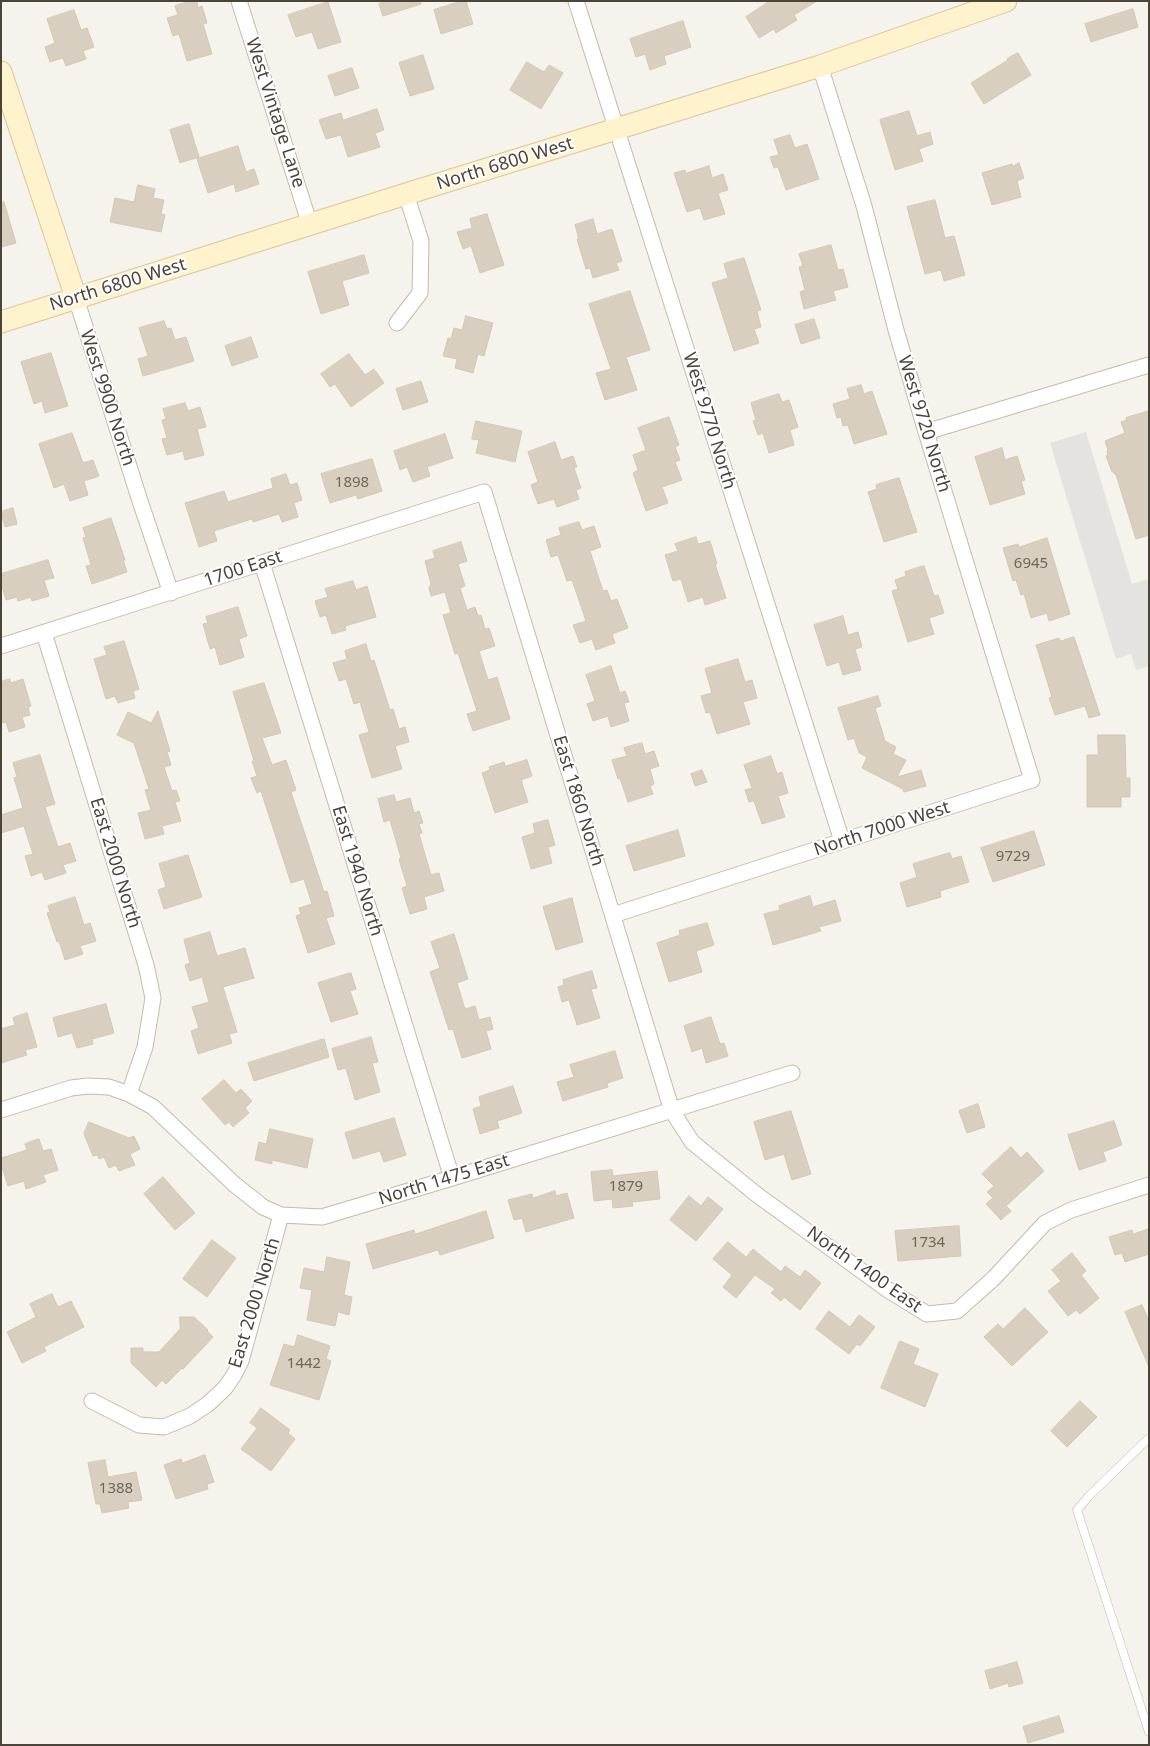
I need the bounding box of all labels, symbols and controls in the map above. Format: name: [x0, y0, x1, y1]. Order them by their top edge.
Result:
street label: West Vintage Lane: [241, 35, 309, 191]
street label: North 6800 West: [434, 133, 576, 195]
street label: North 6800 West: [47, 254, 189, 316]
street label: West 9900 North: [75, 327, 139, 469]
street label: West 9770 North: [678, 350, 740, 492]
street label: West 9720 North: [893, 353, 955, 495]
house number: 1898: [335, 474, 369, 492]
street label: 1700 East: [201, 546, 285, 592]
house number: 6945: [1014, 555, 1048, 573]
street label: East 1860 North: [548, 733, 608, 869]
street label: East 2000 North: [85, 795, 145, 931]
street label: North 7000 West: [811, 797, 953, 861]
street label: East 1940 North: [327, 803, 387, 939]
house number: 9729: [996, 848, 1030, 866]
street label: North 1475 East: [376, 1150, 512, 1210]
house number: 1879: [609, 1178, 643, 1196]
street label: North 1400 East: [802, 1222, 926, 1318]
house number: 1734: [911, 1234, 945, 1252]
street label: East 2000 North: [225, 1235, 285, 1371]
house number: 1442: [287, 1355, 321, 1373]
house number: 1388: [99, 1480, 133, 1498]

